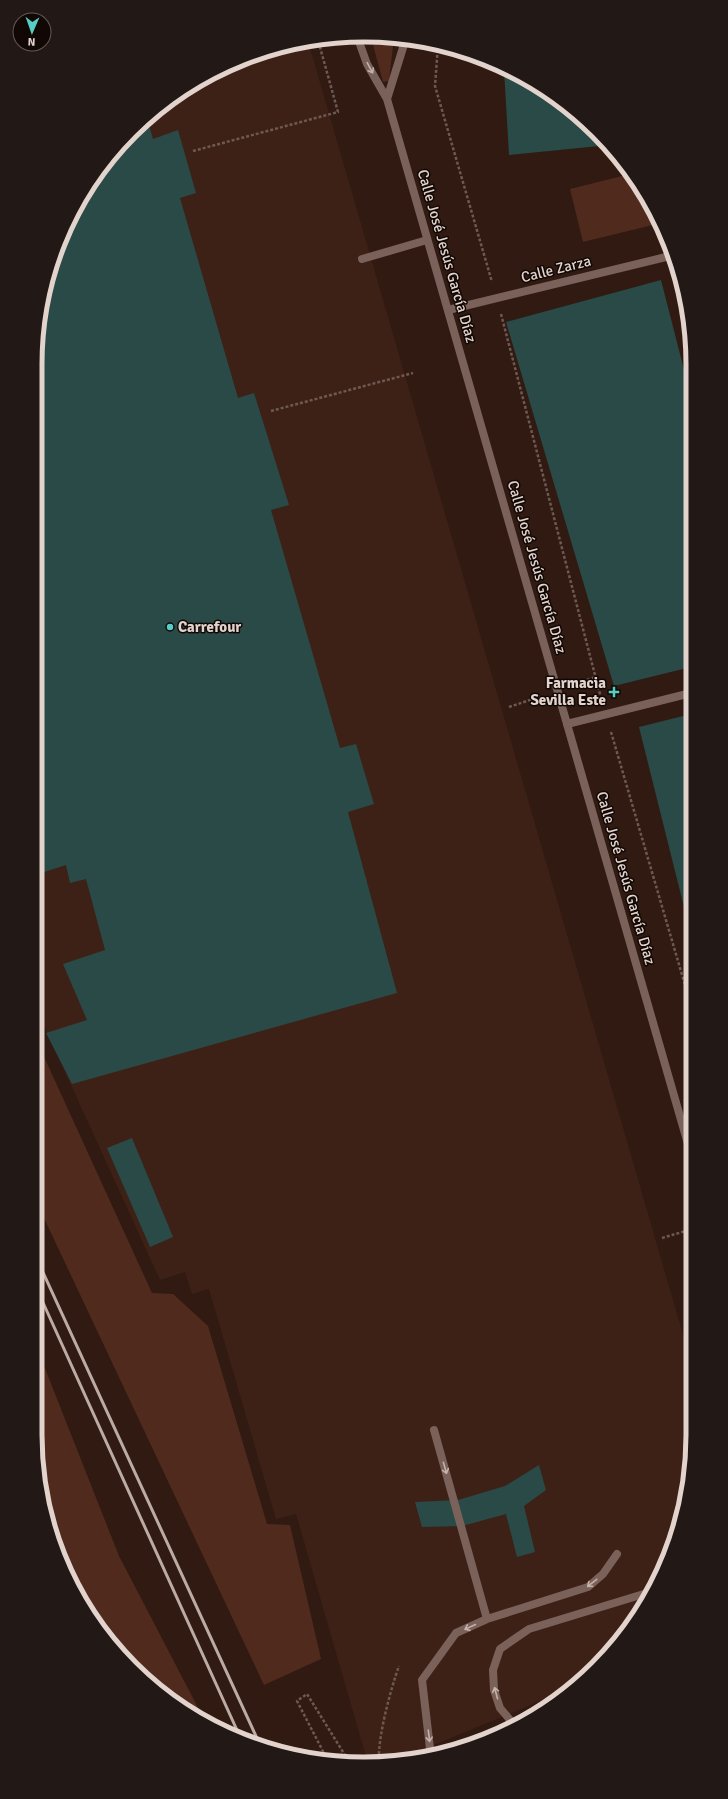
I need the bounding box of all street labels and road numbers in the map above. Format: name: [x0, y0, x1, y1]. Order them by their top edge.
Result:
street label: Calle José Jesús García Díaz: [414, 167, 480, 345]
street label: Calle Zarza: [519, 252, 593, 286]
street label: Calle José Jesús García Díaz: [504, 478, 570, 656]
street label: Calle José Jesús García Díaz: [593, 789, 659, 967]

